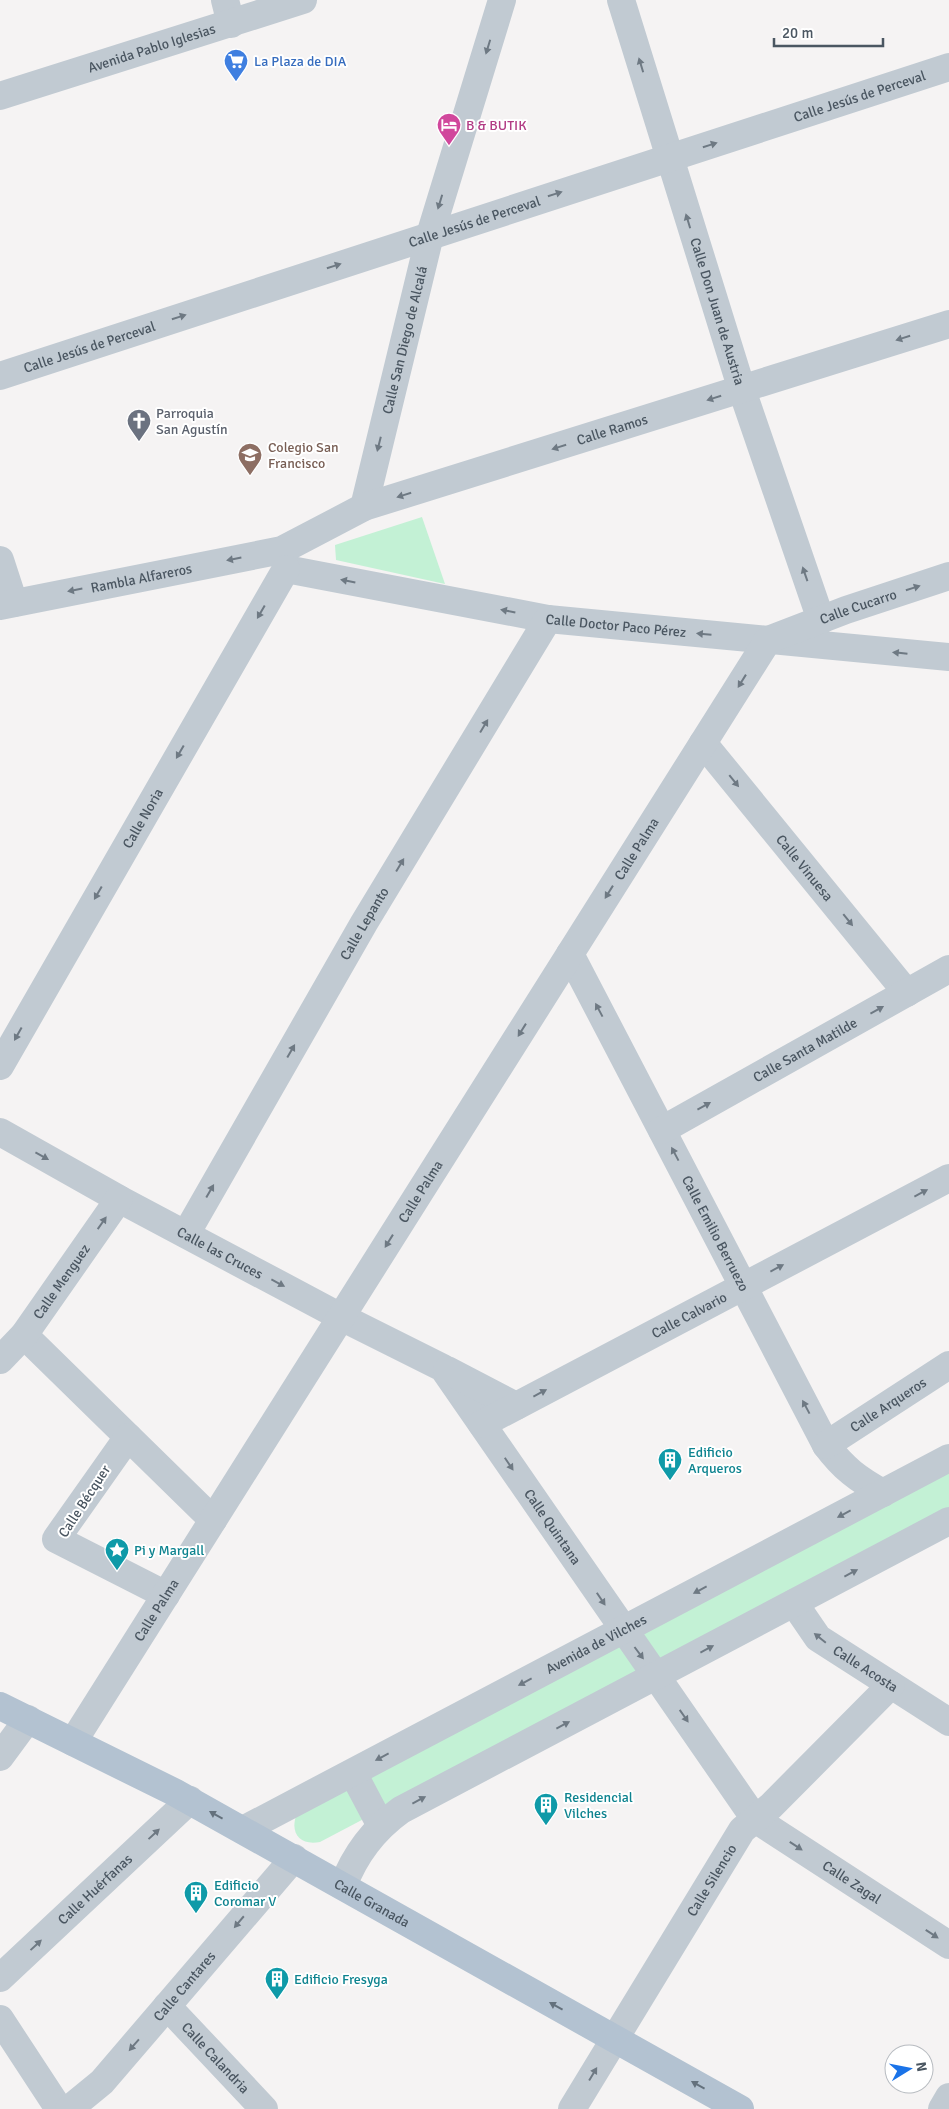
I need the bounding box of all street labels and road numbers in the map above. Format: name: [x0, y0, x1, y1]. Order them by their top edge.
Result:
street label: Avenida Pablo Iglesias: [86, 20, 218, 77]
street label: Calle Jesús de Perceval: [792, 67, 928, 126]
street label: Calle Jesús de Perceval: [406, 193, 543, 251]
street label: Calle Don Juan de Austria: [686, 236, 748, 387]
street label: Calle San Diego de Alcalá: [379, 264, 431, 416]
street label: Calle Jesús de Perceval: [21, 318, 158, 377]
street label: Calle Ramos: [575, 411, 650, 449]
street label: Rambla Alfareros: [89, 560, 193, 597]
street label: Calle Cucarro: [817, 586, 899, 628]
street label: Calle Doctor Paco Pérez: [545, 611, 687, 641]
street label: Calle Noria: [119, 785, 167, 851]
street label: Calle Palma: [611, 815, 663, 883]
street label: Calle Vinuesa: [772, 831, 837, 905]
street label: Calle Lepanto: [337, 884, 393, 963]
street label: Calle Santa Matilde: [750, 1014, 860, 1086]
street label: Calle Palma: [395, 1157, 447, 1226]
street label: Calle Emilio Berruezo: [678, 1173, 752, 1294]
street label: Calle las Cruces: [174, 1223, 266, 1283]
street label: Calle Menguez: [30, 1241, 94, 1323]
street label: Calle Calvario: [649, 1289, 730, 1342]
street label: Calle Arqueros: [847, 1374, 930, 1436]
street label: Calle Bécquer: [55, 1461, 115, 1541]
street label: Calle Quintana: [520, 1486, 585, 1568]
street label: Calle Palma: [131, 1576, 183, 1645]
street label: Avenida de Vilches: [543, 1611, 649, 1678]
street label: Calle Acosta: [830, 1642, 901, 1696]
street label: Calle Silencio: [683, 1841, 740, 1920]
street label: Calle Huérfanas: [54, 1851, 136, 1928]
street label: Calle Zagal: [819, 1857, 884, 1908]
street label: Calle Granada: [331, 1875, 412, 1931]
street label: Calle Cantares: [150, 1948, 219, 2025]
street label: Calle Calandria: [178, 2019, 253, 2097]

